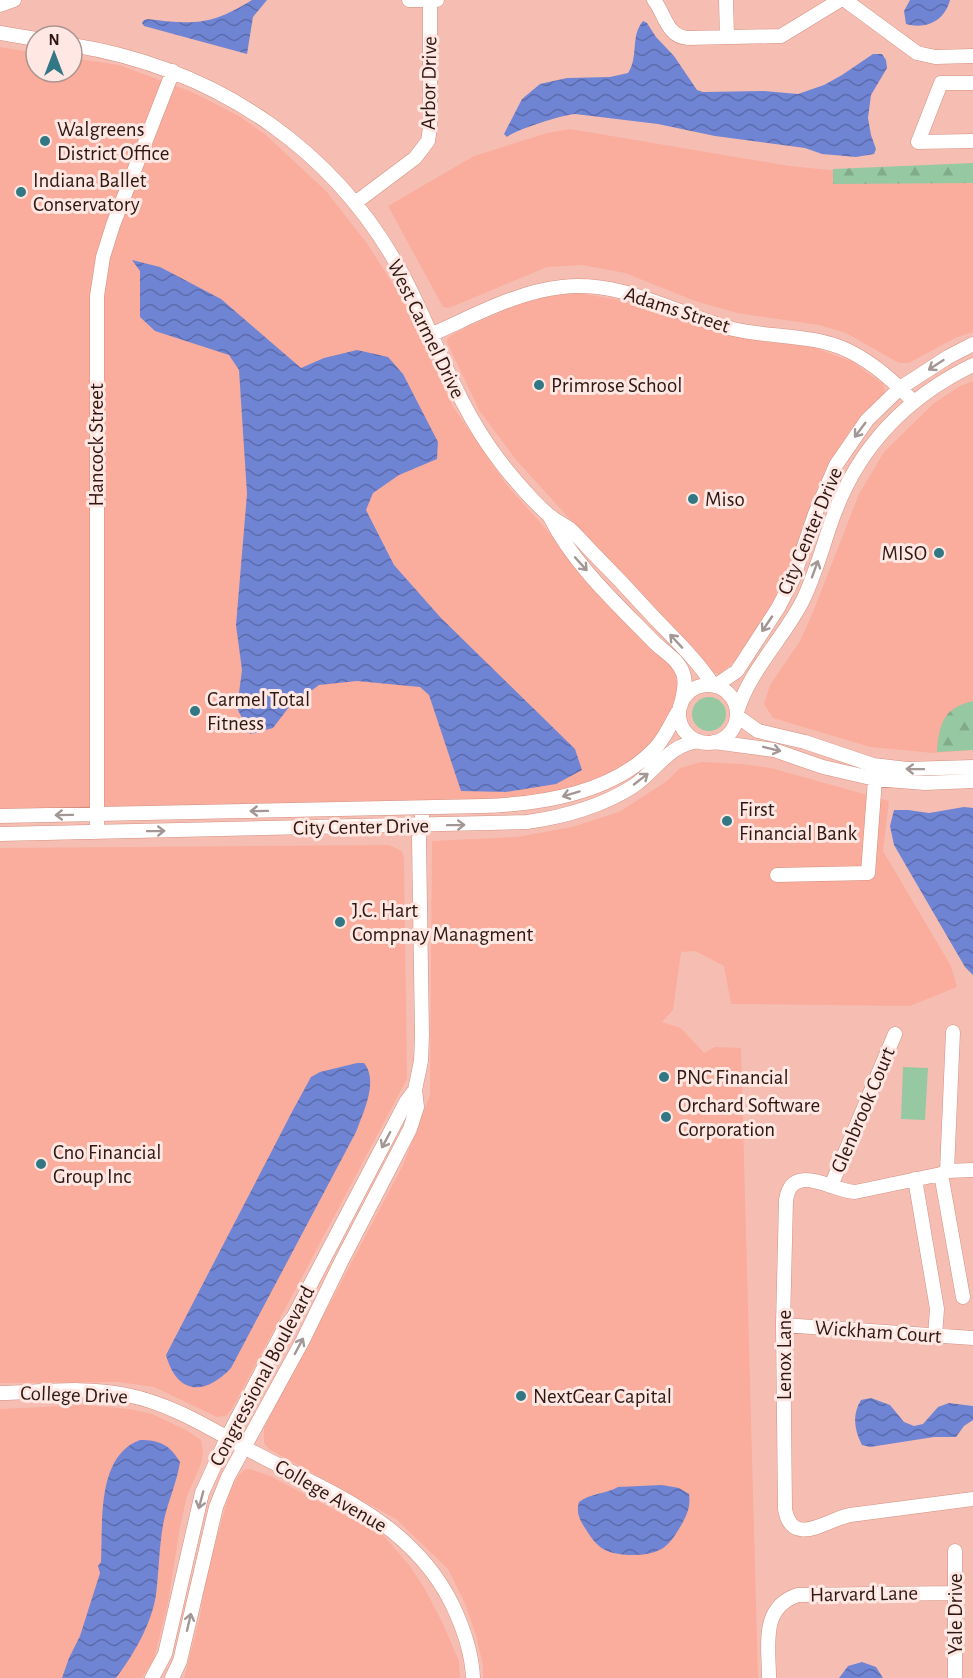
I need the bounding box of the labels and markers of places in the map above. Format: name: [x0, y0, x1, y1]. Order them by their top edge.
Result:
place label: Walgreens District Office: [57, 119, 169, 164]
marker: Walgreens District Office: [38, 134, 52, 148]
place label: Indiana Ballet Conservatory: [33, 170, 147, 215]
marker: Indiana Ballet Conservatory: [14, 185, 28, 199]
place label: Primrose School: [551, 375, 682, 396]
marker: Primrose School: [532, 378, 546, 392]
place label: Miso: [705, 489, 745, 510]
marker: Miso: [686, 492, 700, 506]
place label: MISO: [882, 543, 927, 564]
marker: MISO: [932, 546, 946, 560]
place label: Carmel Total Fitness: [207, 689, 310, 734]
marker: Carmel Total Fitness: [188, 704, 202, 718]
place label: First Financial Bank: [739, 799, 857, 844]
marker: First Financial Bank: [720, 814, 734, 828]
place label: J.C. Hart Compnay Managment: [352, 900, 534, 945]
marker: J.C. Hart Compnay Managment: [333, 915, 347, 929]
place label: PNC Financial: [676, 1067, 789, 1088]
marker: PNC Financial: [657, 1070, 671, 1084]
place label: Orchard Software Corporation: [678, 1095, 820, 1140]
marker: Orchard Software Corporation: [659, 1110, 673, 1124]
place label: Cno Financial Group Inc: [53, 1142, 162, 1187]
marker: Cno Financial Group Inc: [34, 1157, 48, 1171]
place label: NextGear Capital: [533, 1386, 672, 1407]
marker: NextGear Capital: [514, 1389, 528, 1403]

